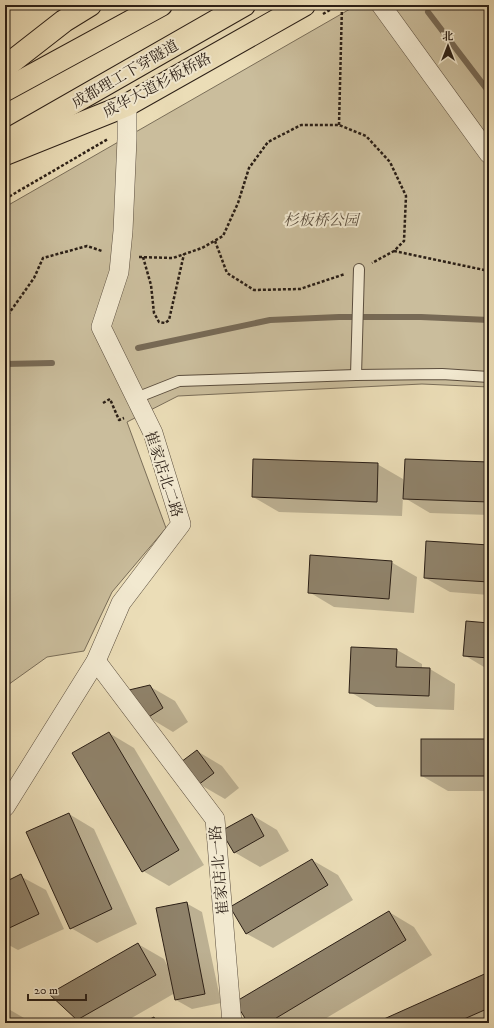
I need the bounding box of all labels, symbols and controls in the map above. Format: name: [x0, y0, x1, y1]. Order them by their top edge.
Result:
north arrow: [428, 26, 468, 66]
text: 北: [443, 30, 454, 44]
street label: 成都理工下穿隧道: [69, 36, 182, 113]
street label: 成华大道杉板桥路: [100, 49, 215, 122]
park label: 杉板桥公园: [283, 211, 360, 230]
street label: 崔家店北二路: [141, 428, 186, 520]
street label: 崔家店北一路: [206, 824, 233, 916]
scale bar: [28, 976, 86, 1002]
text: 20 m: [34, 983, 58, 998]

